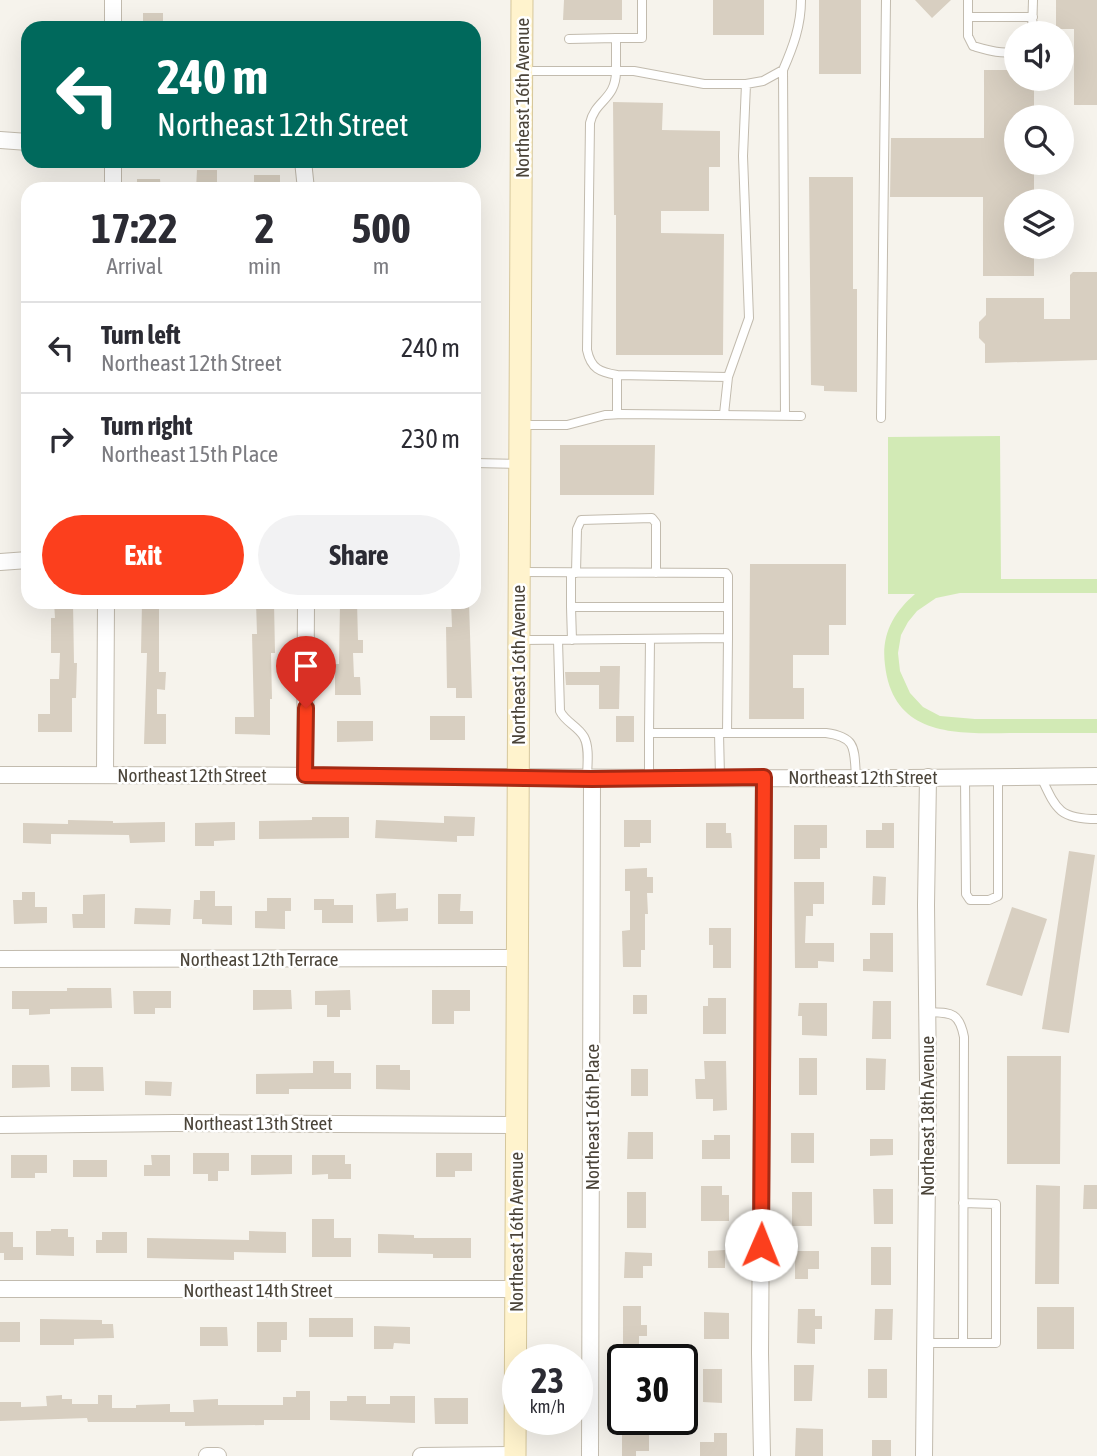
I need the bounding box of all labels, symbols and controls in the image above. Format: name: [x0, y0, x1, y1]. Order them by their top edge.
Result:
street label: Northeast 16th Avenue: [511, 18, 533, 178]
map controls: [1004, 21, 1074, 259]
button: sound: [1004, 21, 1074, 91]
text: 240 m: [157, 48, 268, 104]
icon: left: [42, 49, 133, 140]
button: search: [1004, 105, 1074, 175]
text: Northeast 12th Street: [157, 106, 409, 143]
button: layers: [1004, 189, 1074, 259]
text: 17:22: [91, 204, 178, 252]
text: 2: [255, 204, 274, 252]
text: 500: [351, 204, 411, 252]
text: Arrival: [106, 253, 163, 279]
text: min: [248, 253, 281, 279]
text: m: [373, 253, 389, 279]
text: Turn left: [101, 320, 181, 350]
icon: left: [42, 329, 80, 367]
text: 240 m: [401, 333, 460, 363]
text: Northeast 12th Street: [101, 350, 282, 376]
text: Turn right: [101, 411, 192, 441]
icon: right: [42, 420, 80, 458]
text: 230 m: [401, 424, 460, 454]
text: Northeast 15th Place: [101, 441, 278, 467]
button: Exit: [42, 515, 244, 595]
button: Share: [258, 515, 460, 595]
street label: Northeast 16th Avenue: [507, 585, 529, 745]
pin: [276, 636, 336, 708]
icon: arrive: [287, 647, 325, 685]
street label: Northeast 12th Street: [117, 764, 267, 786]
street label: Northeast 12th Street: [788, 766, 938, 788]
street label: Northeast 12th Terrace: [180, 948, 338, 970]
street label: Northeast 18th Avenue: [916, 1036, 938, 1196]
street label: Northeast 16th Place: [581, 1044, 603, 1190]
street label: Northeast 13th Street: [183, 1112, 333, 1134]
street label: Northeast 16th Avenue: [505, 1152, 527, 1312]
position arrow: [724, 1208, 798, 1282]
street label: Northeast 14th Street: [183, 1279, 333, 1301]
speed limit sign: 30: [607, 1344, 698, 1435]
text: 23: [531, 1360, 564, 1400]
text: km/h: [530, 1396, 565, 1417]

